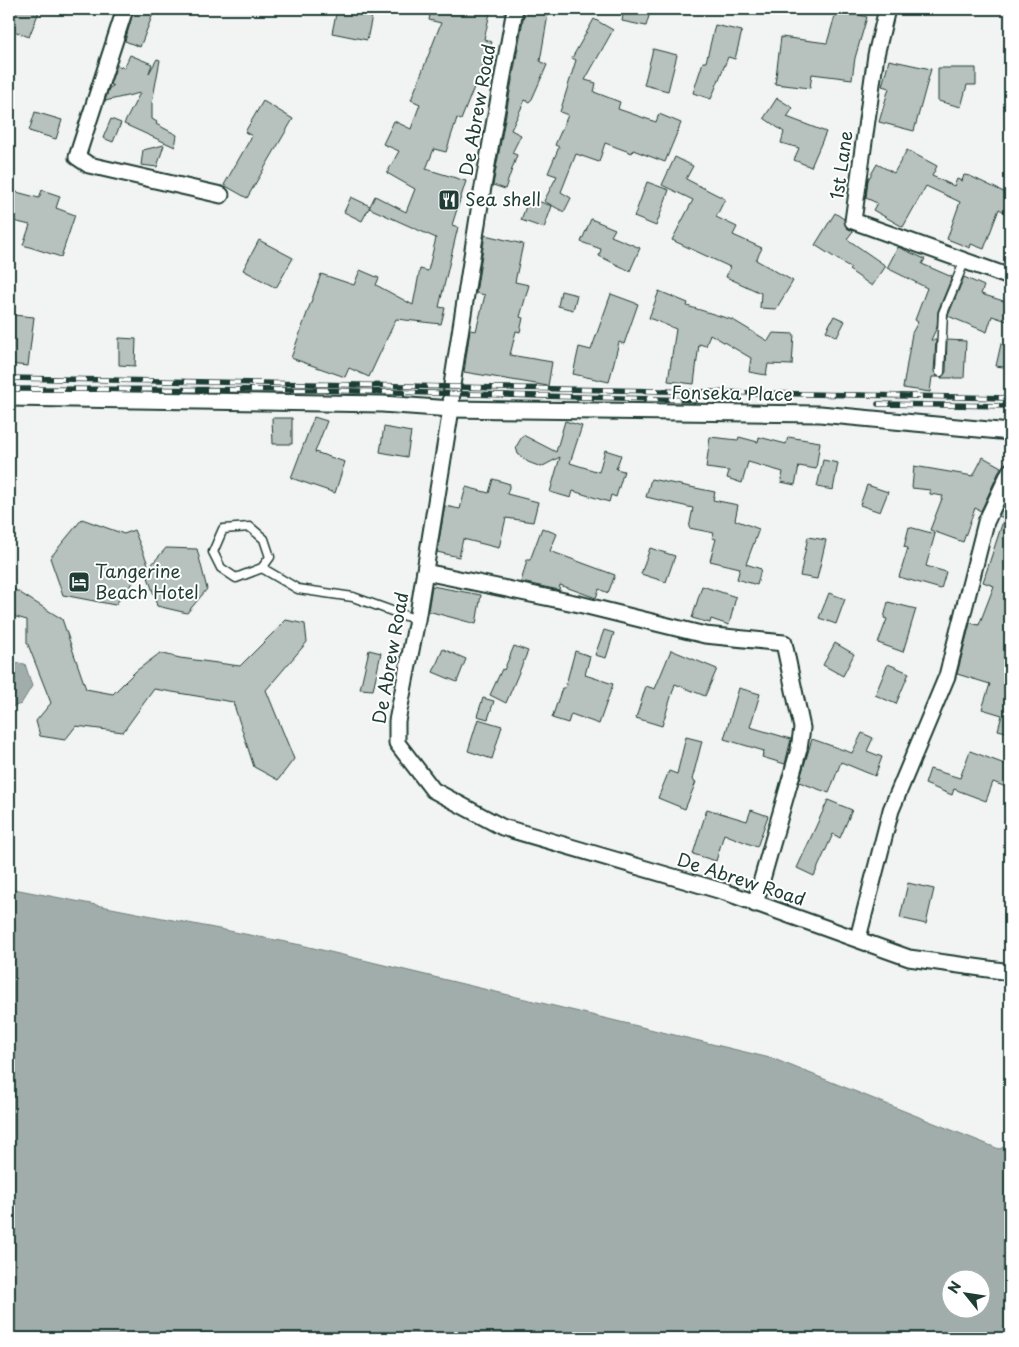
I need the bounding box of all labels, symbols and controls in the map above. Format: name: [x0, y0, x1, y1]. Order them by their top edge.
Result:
street label: De Abrew Road: [452, 42, 501, 178]
street label: 1st Lane: [822, 128, 859, 201]
place label: Sea shell: [465, 185, 541, 212]
restaurant icon: Sea shell: [437, 188, 461, 212]
street label: Fonseka Place: [671, 378, 793, 407]
place label: Tangerine Beach Hotel: [95, 557, 199, 605]
hotel icon: Tangerine Beach Hotel: [67, 570, 91, 594]
street label: De Abrew Road: [365, 590, 414, 726]
street label: De Abrew Road: [674, 845, 809, 912]
north arrow: [942, 1270, 992, 1320]
text: N: [942, 1277, 966, 1297]

